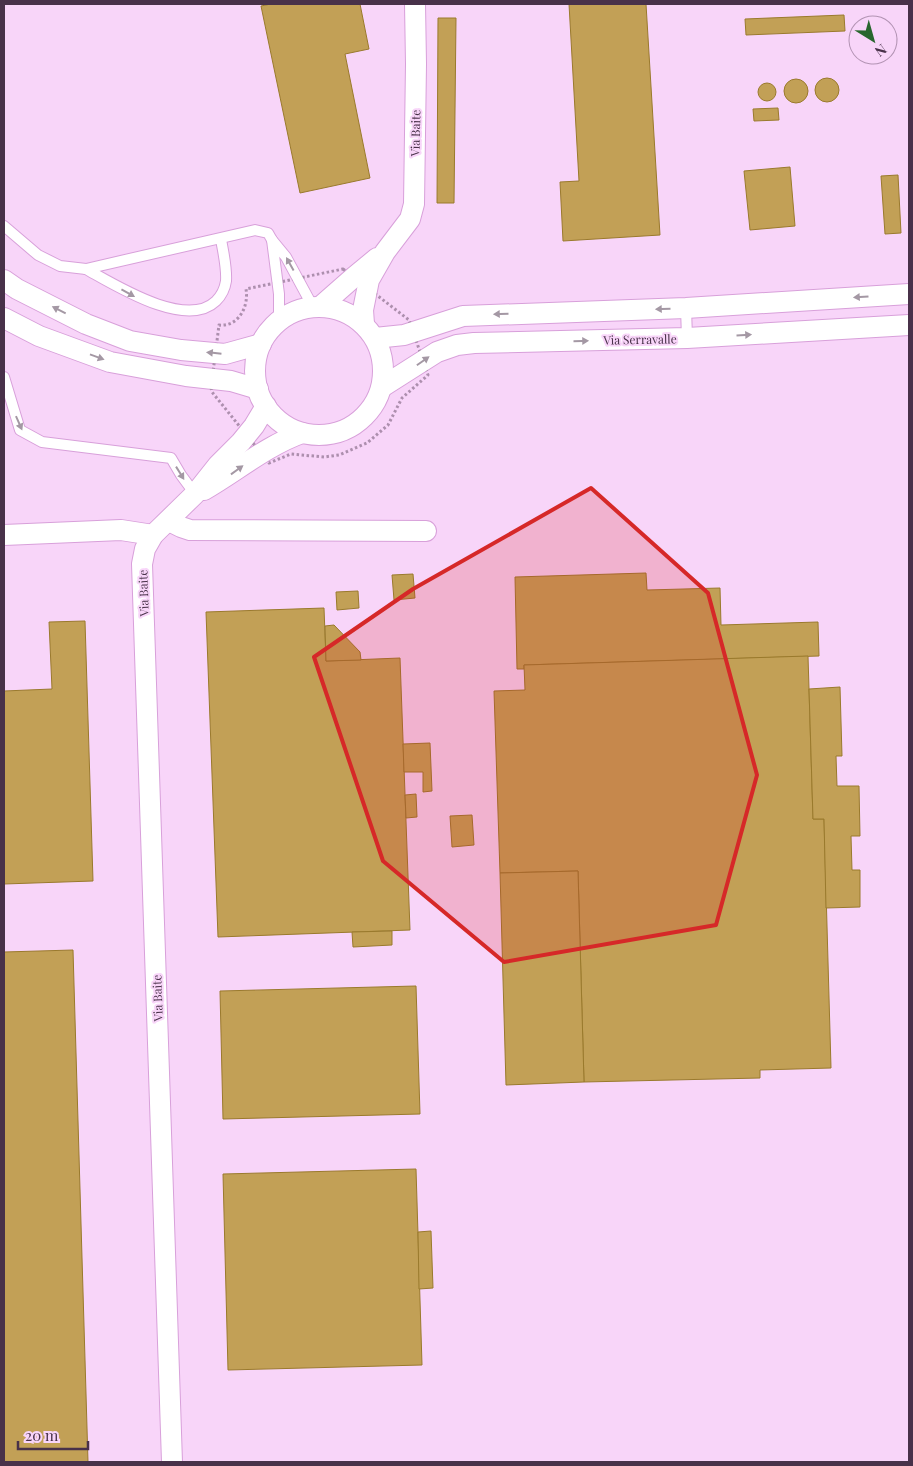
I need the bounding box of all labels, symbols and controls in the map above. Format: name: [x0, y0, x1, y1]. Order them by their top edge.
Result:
north arrow: [848, 15, 898, 65]
text: N: [871, 40, 891, 61]
street label: Via Baite: [407, 109, 423, 158]
one-way arrow: [286, 256, 294, 271]
one-way arrow: [122, 288, 135, 297]
one-way arrow: [852, 294, 868, 302]
one-way arrow: [655, 305, 671, 313]
one-way arrow: [51, 306, 66, 314]
one-way arrow: [493, 311, 509, 319]
street label: Via Serravalle: [602, 330, 677, 348]
one-way arrow: [736, 331, 752, 339]
one-way arrow: [573, 336, 589, 344]
one-way arrow: [205, 349, 221, 357]
one-way arrow: [90, 353, 105, 361]
one-way arrow: [416, 356, 430, 366]
one-way arrow: [15, 416, 23, 430]
one-way arrow: [230, 464, 243, 475]
one-way arrow: [176, 467, 185, 480]
street label: Via Baite: [134, 569, 152, 618]
street label: Via Baite: [148, 974, 166, 1023]
scale bar: [18, 1418, 88, 1450]
text: 20 m: [25, 1425, 59, 1445]

